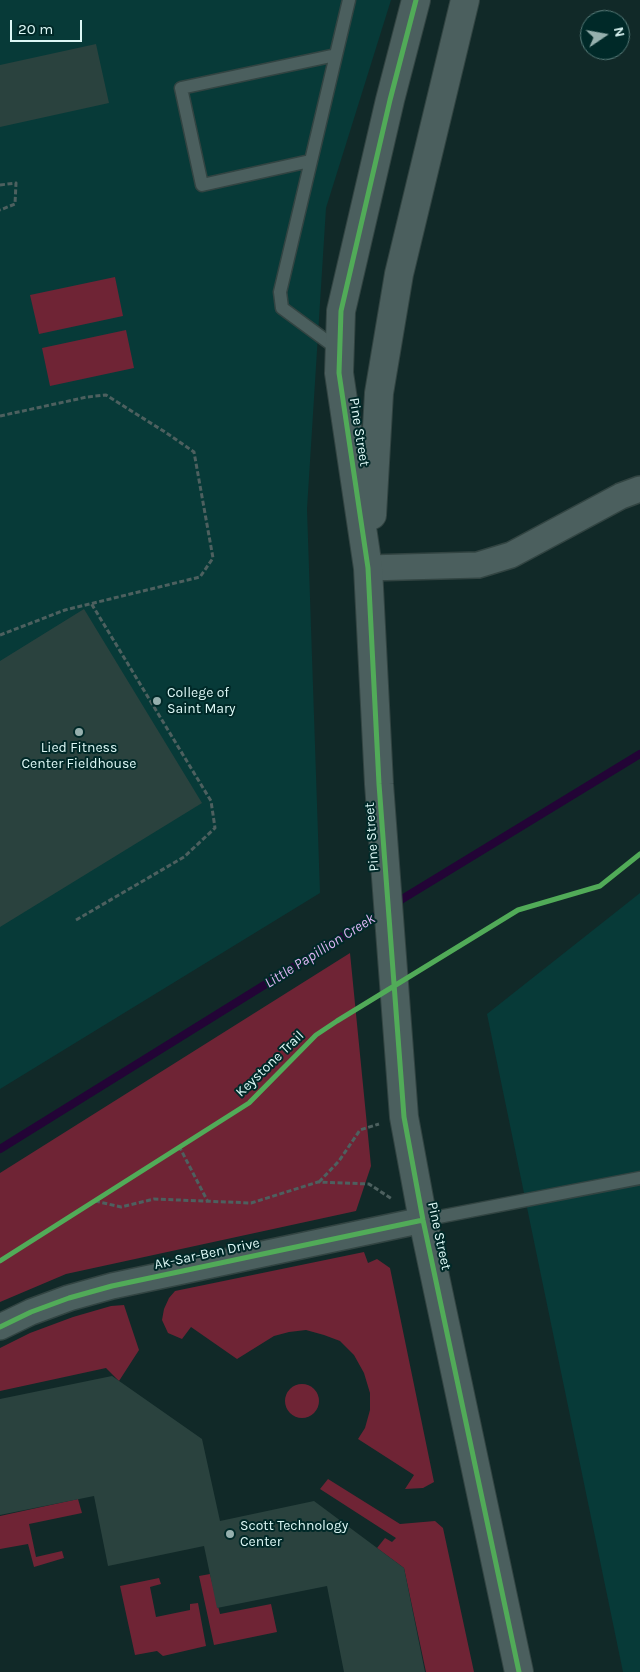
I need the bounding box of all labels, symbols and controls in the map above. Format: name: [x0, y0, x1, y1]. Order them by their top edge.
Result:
scale bar: [12, 10, 85, 42]
north arrow: [580, 10, 630, 60]
text: 20 m: [18, 20, 53, 38]
text: N: [610, 25, 629, 39]
street label: Pine Street: [345, 396, 373, 468]
place label: College of Saint Mary: [167, 685, 236, 718]
marker: College of Saint Mary: [151, 695, 163, 707]
marker: Lied Fitness Center Fieldhouse: [73, 726, 85, 738]
place label: Lied Fitness Center Fieldhouse: [21, 740, 137, 772]
street label: Pine Street: [361, 802, 383, 872]
water label: Little Papillion Creek: [261, 910, 379, 992]
street label: Keystone Trail: [232, 1027, 308, 1101]
street label: Pine Street: [424, 1200, 454, 1272]
street label: Ak-Sar-Ben Drive: [153, 1235, 261, 1273]
place label: Scott Technology Center: [240, 1518, 348, 1550]
marker: Scott Technology Center: [224, 1528, 236, 1540]

